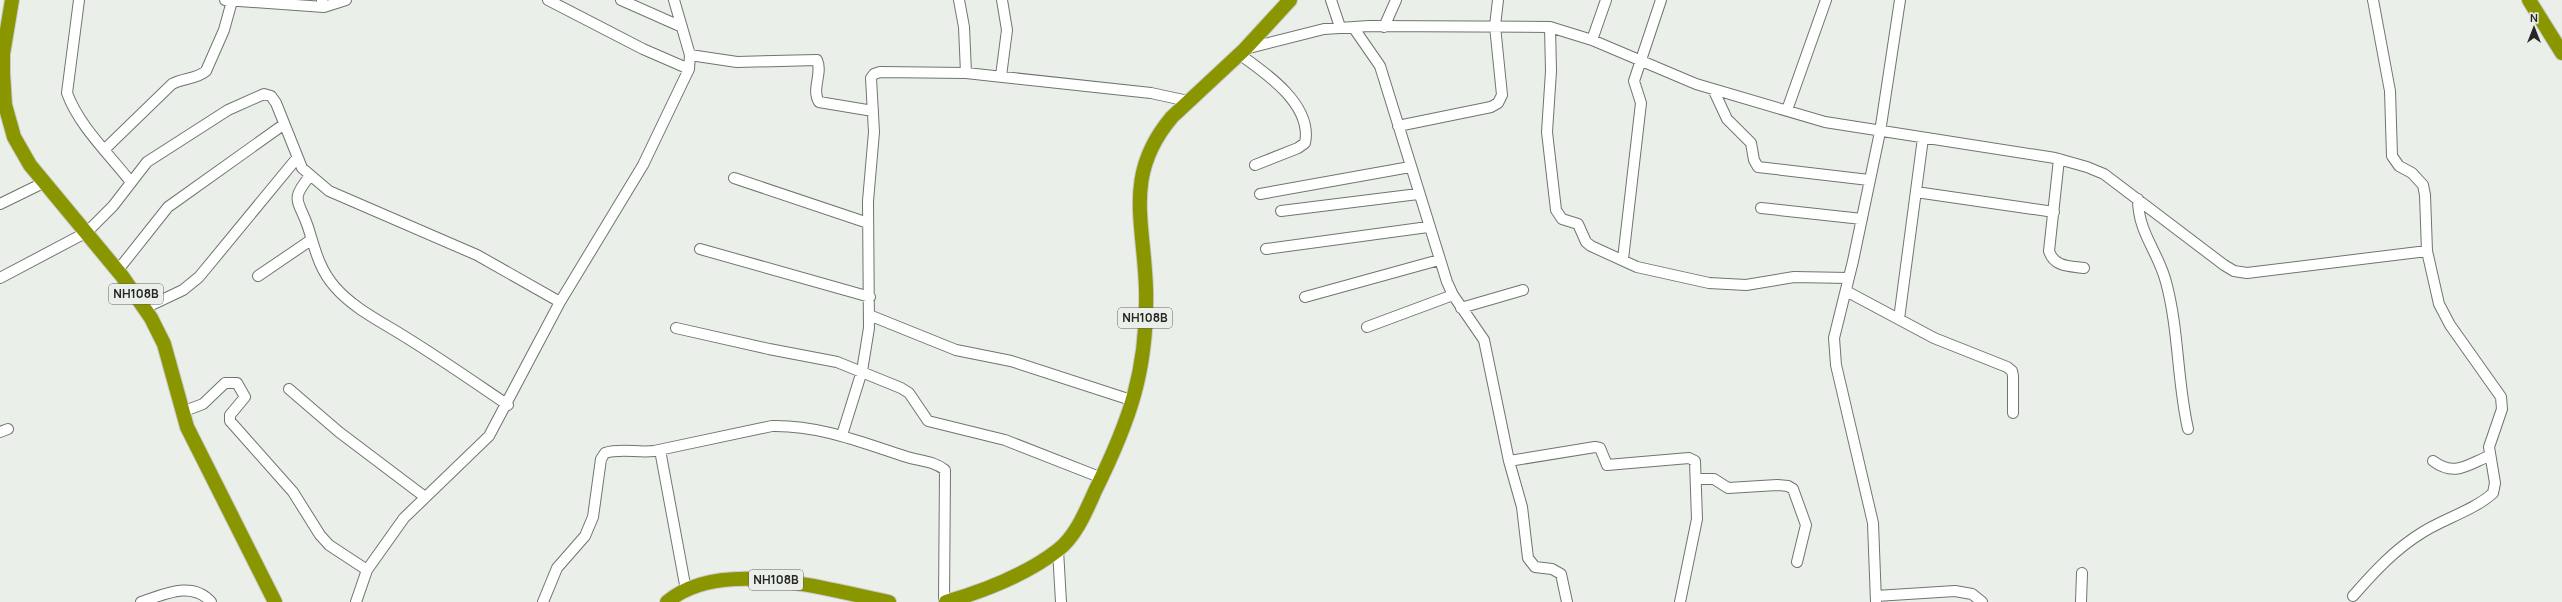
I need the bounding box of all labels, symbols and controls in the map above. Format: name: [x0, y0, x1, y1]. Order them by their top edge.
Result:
north arrow: [2514, 8, 2554, 48]
text: N: [2530, 10, 2538, 25]
road number: NH108B: [109, 284, 163, 304]
road number: NH108B: [1118, 308, 1172, 328]
road number: NH108B: [749, 570, 803, 590]

